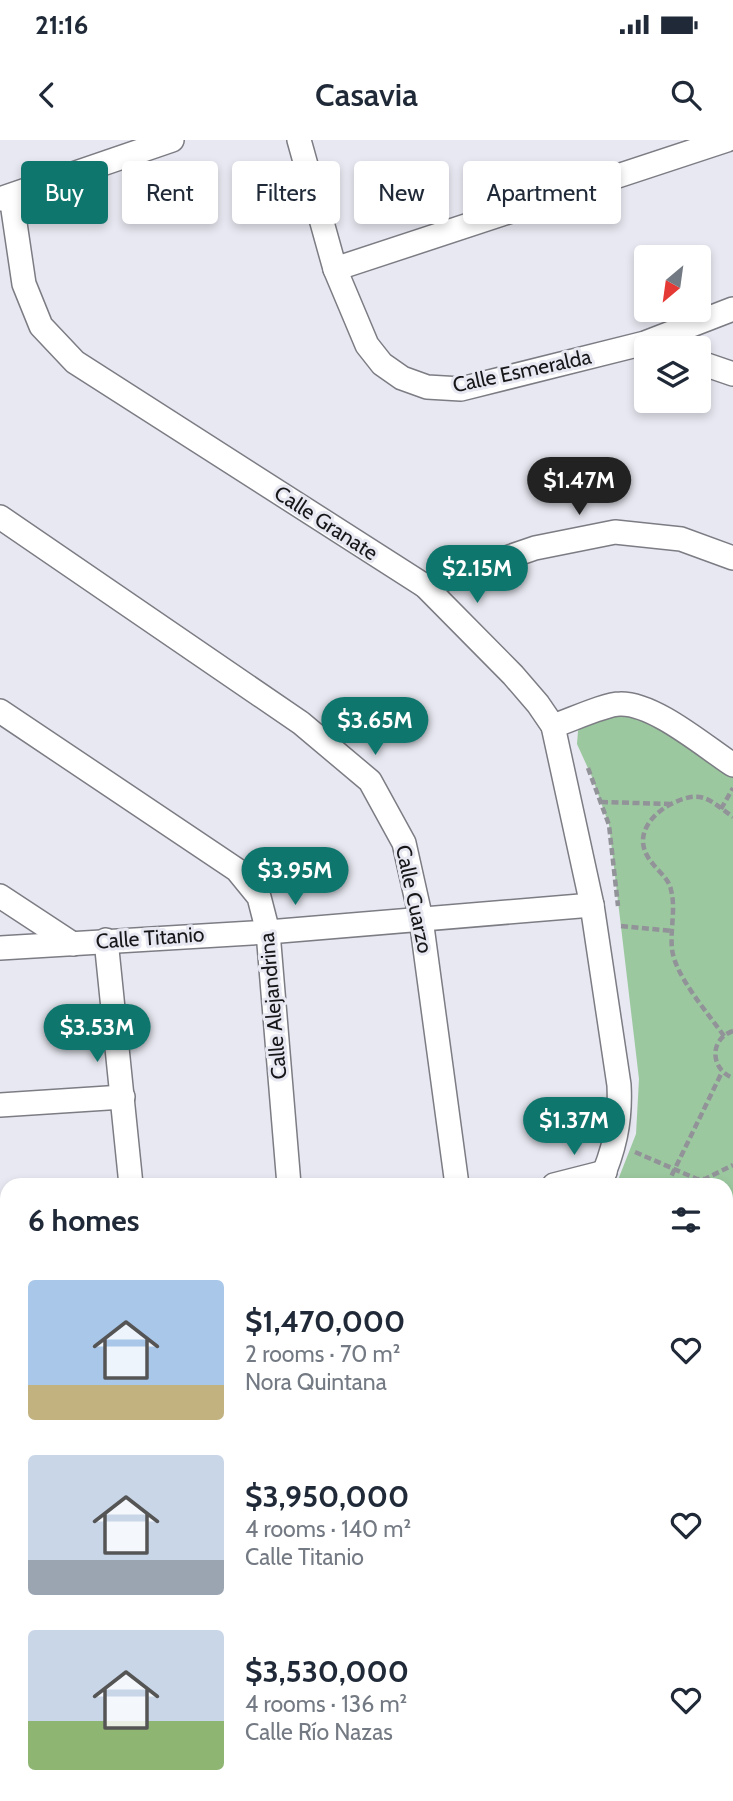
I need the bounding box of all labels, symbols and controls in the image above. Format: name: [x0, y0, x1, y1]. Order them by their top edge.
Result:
text: 21:16: [35, 9, 88, 41]
text: Casavia: [315, 75, 418, 114]
icon: back: [28, 76, 66, 114]
icon: search: [667, 76, 705, 114]
chip: Buy: [21, 161, 108, 224]
chip: Rent: [122, 161, 218, 224]
chip: Filters: [232, 161, 340, 224]
chip: New: [354, 161, 449, 224]
chip: Apartment: [463, 161, 621, 224]
north arrow: [634, 245, 710, 322]
map controls: [634, 245, 711, 413]
button: layers: [634, 336, 711, 413]
street label: Calle Esmeralda: [450, 344, 593, 397]
pin: $1.47M: [522, 458, 636, 517]
text: $1.47M: [543, 466, 615, 494]
street label: Calle Granate: [270, 480, 383, 565]
pin: $2.15M: [420, 546, 534, 605]
text: $2.15M: [442, 554, 512, 582]
pin: $3.65M: [318, 698, 432, 757]
text: $3.65M: [337, 706, 413, 734]
street label: Calle Cuarzo: [391, 843, 438, 955]
pin: $3.95M: [238, 848, 352, 907]
text: $3.95M: [258, 856, 332, 884]
street label: Calle Titanio: [95, 921, 205, 954]
street label: Calle Alejandrina: [254, 931, 292, 1081]
pin: $3.53M: [40, 1004, 154, 1064]
text: $3.53M: [60, 1013, 134, 1041]
pin: $1.37M: [517, 1098, 631, 1157]
text: $1.37M: [539, 1106, 609, 1134]
icon: filters: [667, 1201, 705, 1239]
text: 6 homes: [28, 1202, 139, 1239]
text: $1,470,000: [245, 1303, 405, 1340]
icon: home: [84, 1308, 168, 1392]
icon: heart: [667, 1331, 705, 1369]
text: 2 rooms · 70 m²: [245, 1340, 400, 1368]
text: Nora Quintana: [245, 1368, 387, 1396]
text: $3,950,000: [245, 1478, 409, 1515]
icon: home: [84, 1483, 168, 1567]
icon: heart: [667, 1506, 705, 1544]
text: 4 rooms · 140 m²: [245, 1515, 411, 1543]
text: Calle Titanio: [245, 1543, 364, 1571]
text: $3,530,000: [245, 1653, 409, 1690]
icon: home: [84, 1658, 168, 1742]
icon: heart: [667, 1681, 705, 1719]
text: 4 rooms · 136 m²: [245, 1690, 407, 1718]
text: Calle Río Nazas: [245, 1718, 393, 1746]

